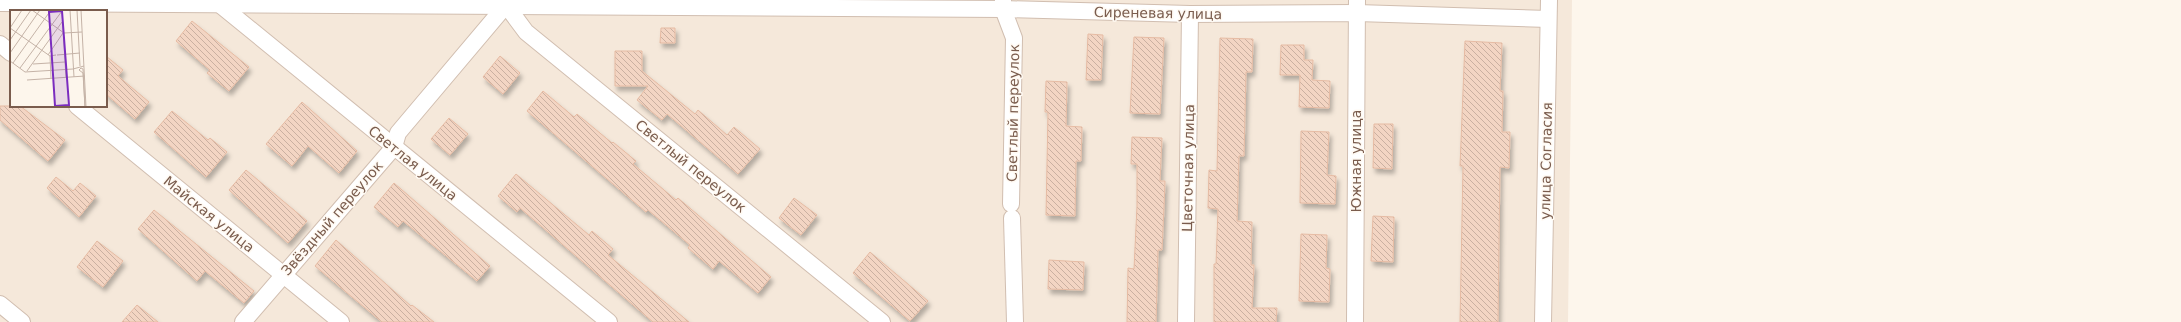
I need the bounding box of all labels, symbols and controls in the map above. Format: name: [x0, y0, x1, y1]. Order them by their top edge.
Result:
street label: Сиреневая улица: [1094, 4, 1222, 22]
inset map: [10, 10, 107, 107]
street label: Светлый переулок: [1004, 44, 1022, 182]
street label: улица Согласия: [1537, 102, 1555, 220]
street label: Цветочная улица: [1179, 104, 1197, 232]
street label: Южная улица: [1348, 110, 1364, 212]
street label: Светлый переулок: [632, 116, 750, 216]
street label: Светлая улица: [365, 122, 461, 204]
street label: Звёздный переулок: [278, 158, 386, 278]
street label: Майская улица: [161, 173, 257, 255]

